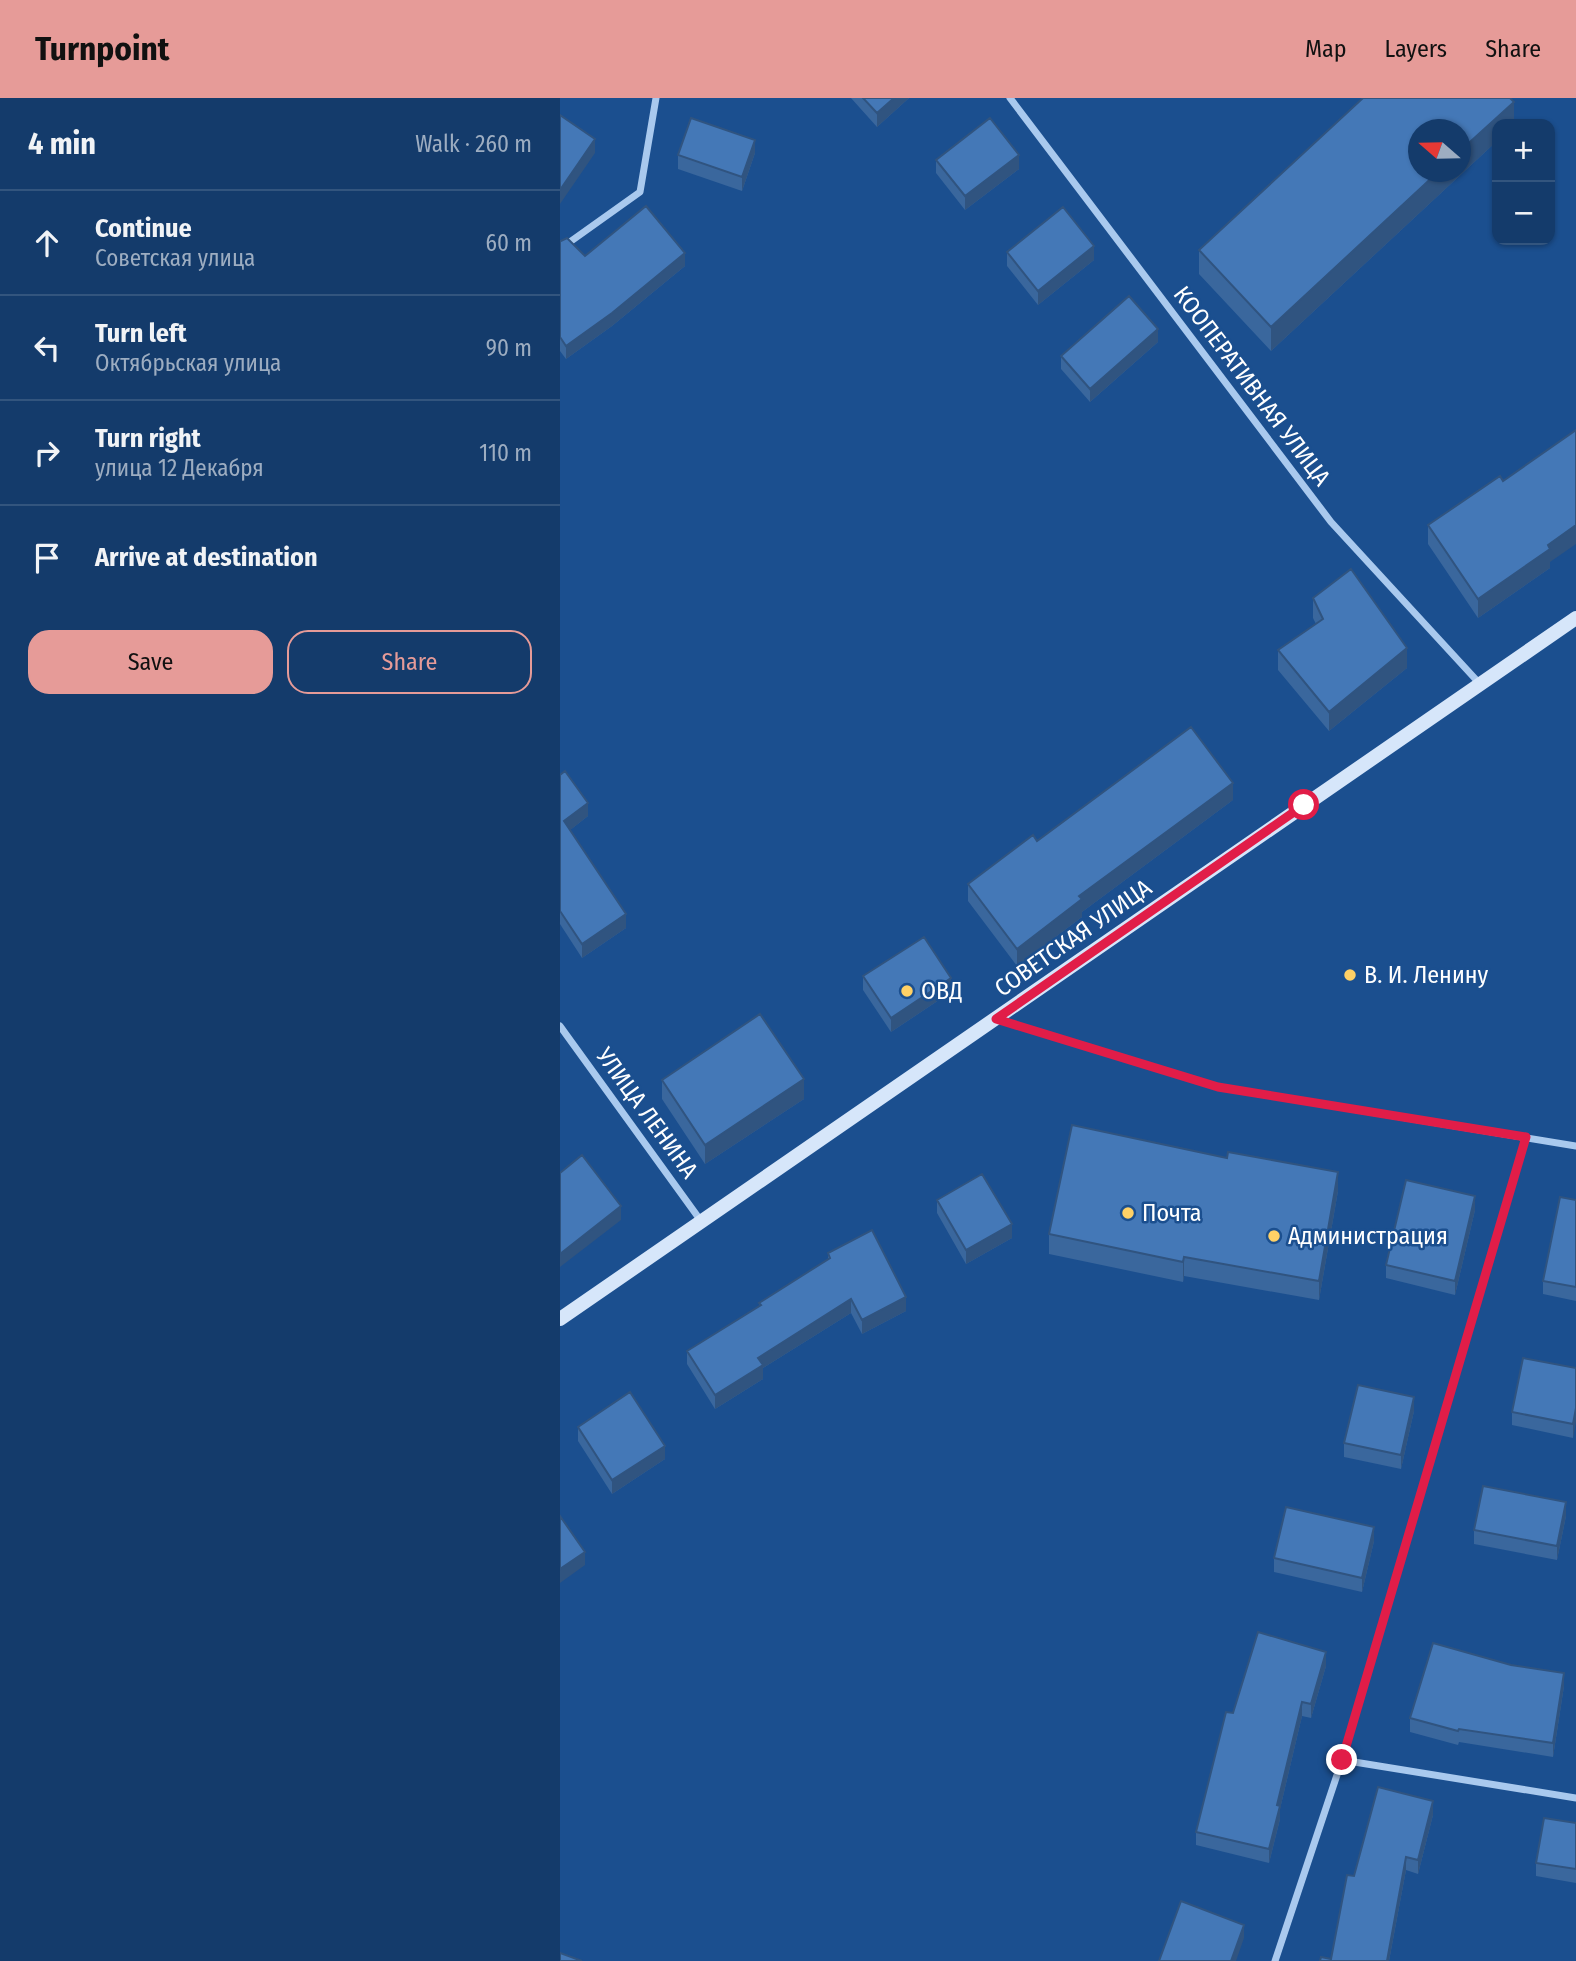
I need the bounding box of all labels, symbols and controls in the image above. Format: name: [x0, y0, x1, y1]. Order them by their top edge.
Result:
text: Turnpoint: [35, 29, 169, 69]
text: Map: [1305, 35, 1347, 63]
text: Layers: [1385, 35, 1447, 63]
text: Share: [1485, 35, 1541, 63]
north arrow: [1408, 119, 1471, 182]
map controls: [1492, 119, 1555, 245]
button: +: [1492, 119, 1555, 182]
text: 4 min: [28, 126, 96, 162]
text: Walk · 260 m: [415, 130, 532, 158]
button: −: [1492, 182, 1555, 245]
text: Continue: [95, 213, 192, 244]
icon: ahead: [28, 224, 66, 262]
text: 60 m: [486, 229, 532, 257]
text: Советская улица: [95, 244, 255, 272]
street label: КООПЕРАТИВНАЯ УЛИЦА: [1168, 281, 1336, 492]
text: Turn left: [95, 318, 187, 349]
icon: left: [28, 329, 66, 367]
text: 90 m: [486, 334, 532, 362]
text: Октябрьская улица: [95, 349, 281, 377]
text: Turn right: [95, 423, 201, 454]
icon: right: [28, 434, 66, 472]
text: 110 m: [479, 439, 532, 467]
text: улица 12 Декабря: [95, 454, 264, 482]
icon: arrive: [28, 539, 66, 577]
text: Arrive at destination: [95, 542, 318, 573]
button: Save: [28, 630, 273, 694]
button: Share: [287, 630, 532, 694]
route start: [1288, 789, 1319, 820]
street label: СОВЕТСКАЯ УЛИЦА: [989, 873, 1157, 1002]
place label: В. И. Ленину: [1364, 961, 1489, 989]
marker: В. И. Ленину: [1342, 967, 1358, 983]
place label: ОВД: [921, 977, 963, 1005]
marker: ОВД: [899, 983, 915, 999]
street label: УЛИЦА ЛЕНИНА: [590, 1042, 704, 1184]
place label: Почта: [1142, 1199, 1202, 1227]
marker: Почта: [1120, 1205, 1136, 1221]
place label: Администрация: [1288, 1222, 1448, 1250]
marker: Администрация: [1266, 1228, 1282, 1244]
route end: [1326, 1744, 1357, 1775]

